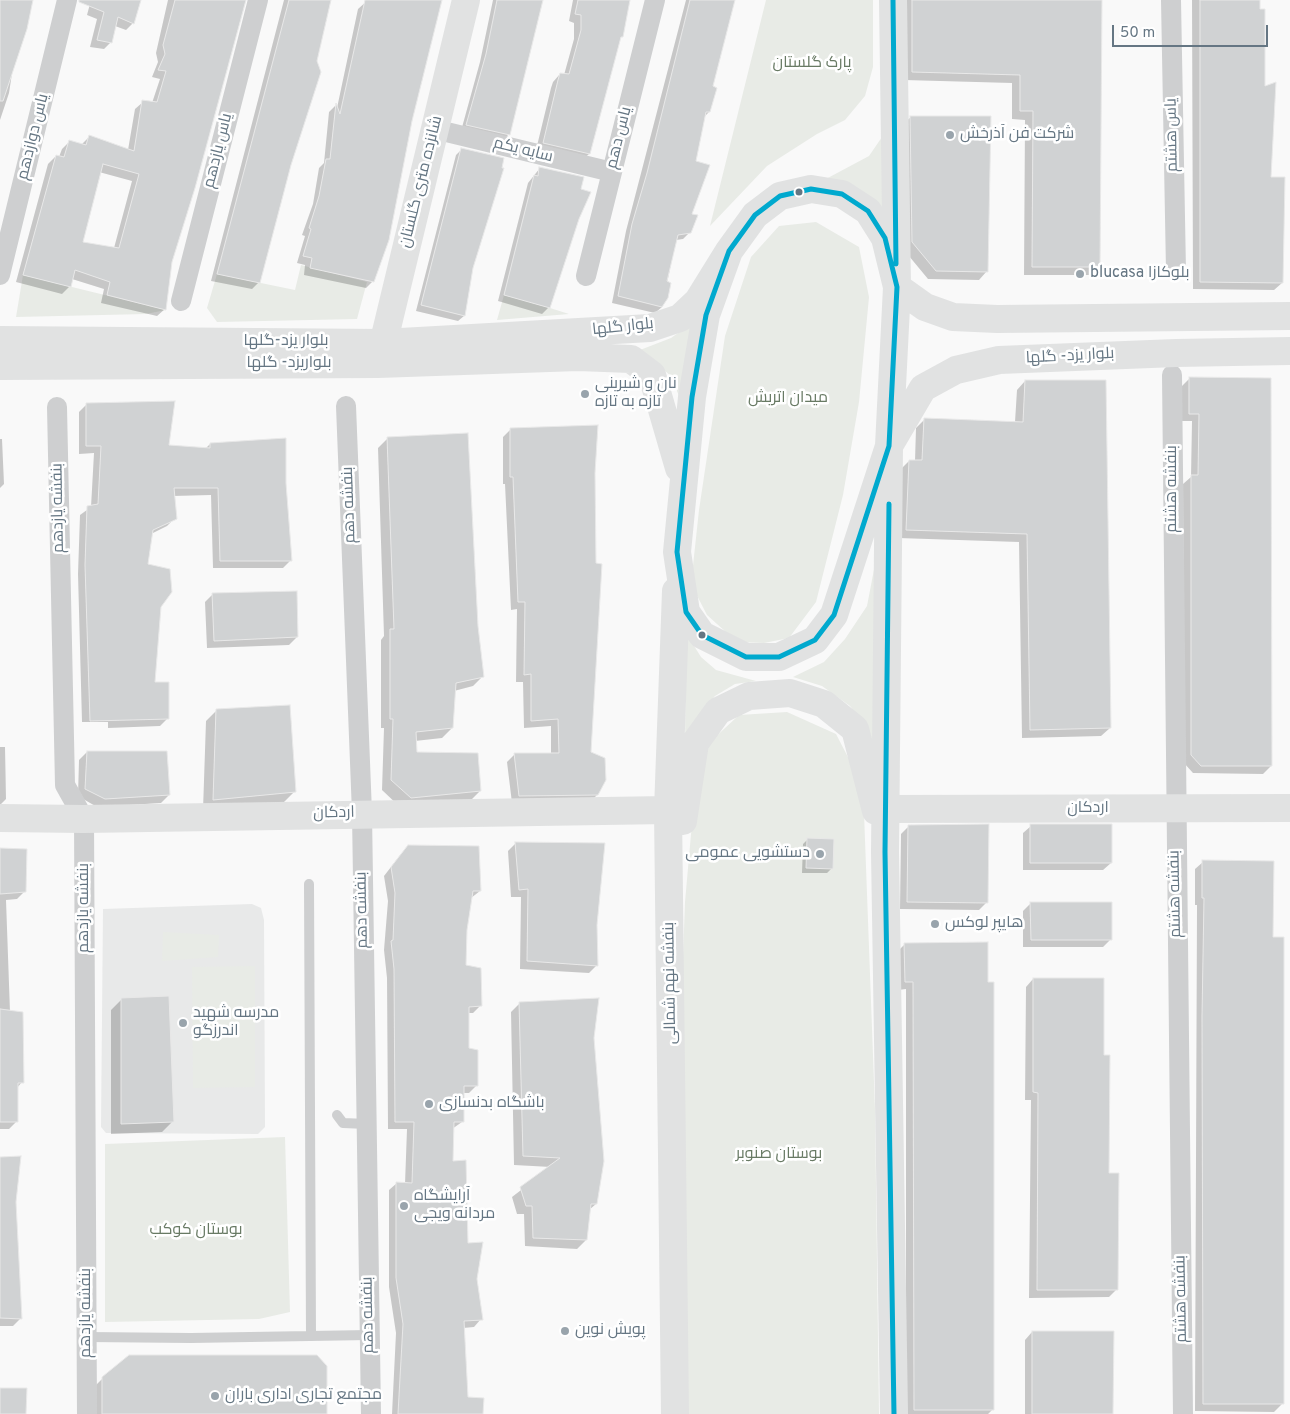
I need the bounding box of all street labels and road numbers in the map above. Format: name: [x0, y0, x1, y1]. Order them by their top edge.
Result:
street label: یاس دوازدهم: [14, 92, 54, 182]
street label: یاس هشتم: [1163, 98, 1183, 172]
street label: یاس دهم: [603, 105, 637, 171]
street label: یاس یازدهم: [200, 112, 238, 190]
street label: شانزده متری گلستان: [396, 114, 448, 250]
street label: سایه یکم: [491, 134, 555, 168]
street label: بلوار گلها: [591, 315, 655, 341]
street label: بلوار یزد-گلها: [244, 332, 328, 352]
street label: بلوار یزد- گلها: [1025, 345, 1115, 369]
street label: بلواریزد- گلها: [247, 354, 331, 374]
street label: بنفشه هشتم: [1163, 445, 1183, 533]
street label: بنفشه یازدهم: [49, 463, 69, 553]
street label: بنفشه دهم: [339, 466, 361, 544]
street label: اردکان: [1067, 799, 1109, 819]
street label: اردکان: [313, 804, 355, 824]
street label: بنفشه هشتم: [1166, 850, 1186, 938]
street label: بنفشه یازدهم: [75, 863, 95, 953]
street label: بنفشه دهم: [353, 871, 373, 949]
street label: بنفشه نهم شمالی: [660, 922, 682, 1044]
street label: بنفشه هشتم: [1172, 1255, 1192, 1343]
street label: بنفشه یازدهم: [77, 1268, 97, 1358]
street label: بنفشه دهم: [359, 1276, 379, 1354]

